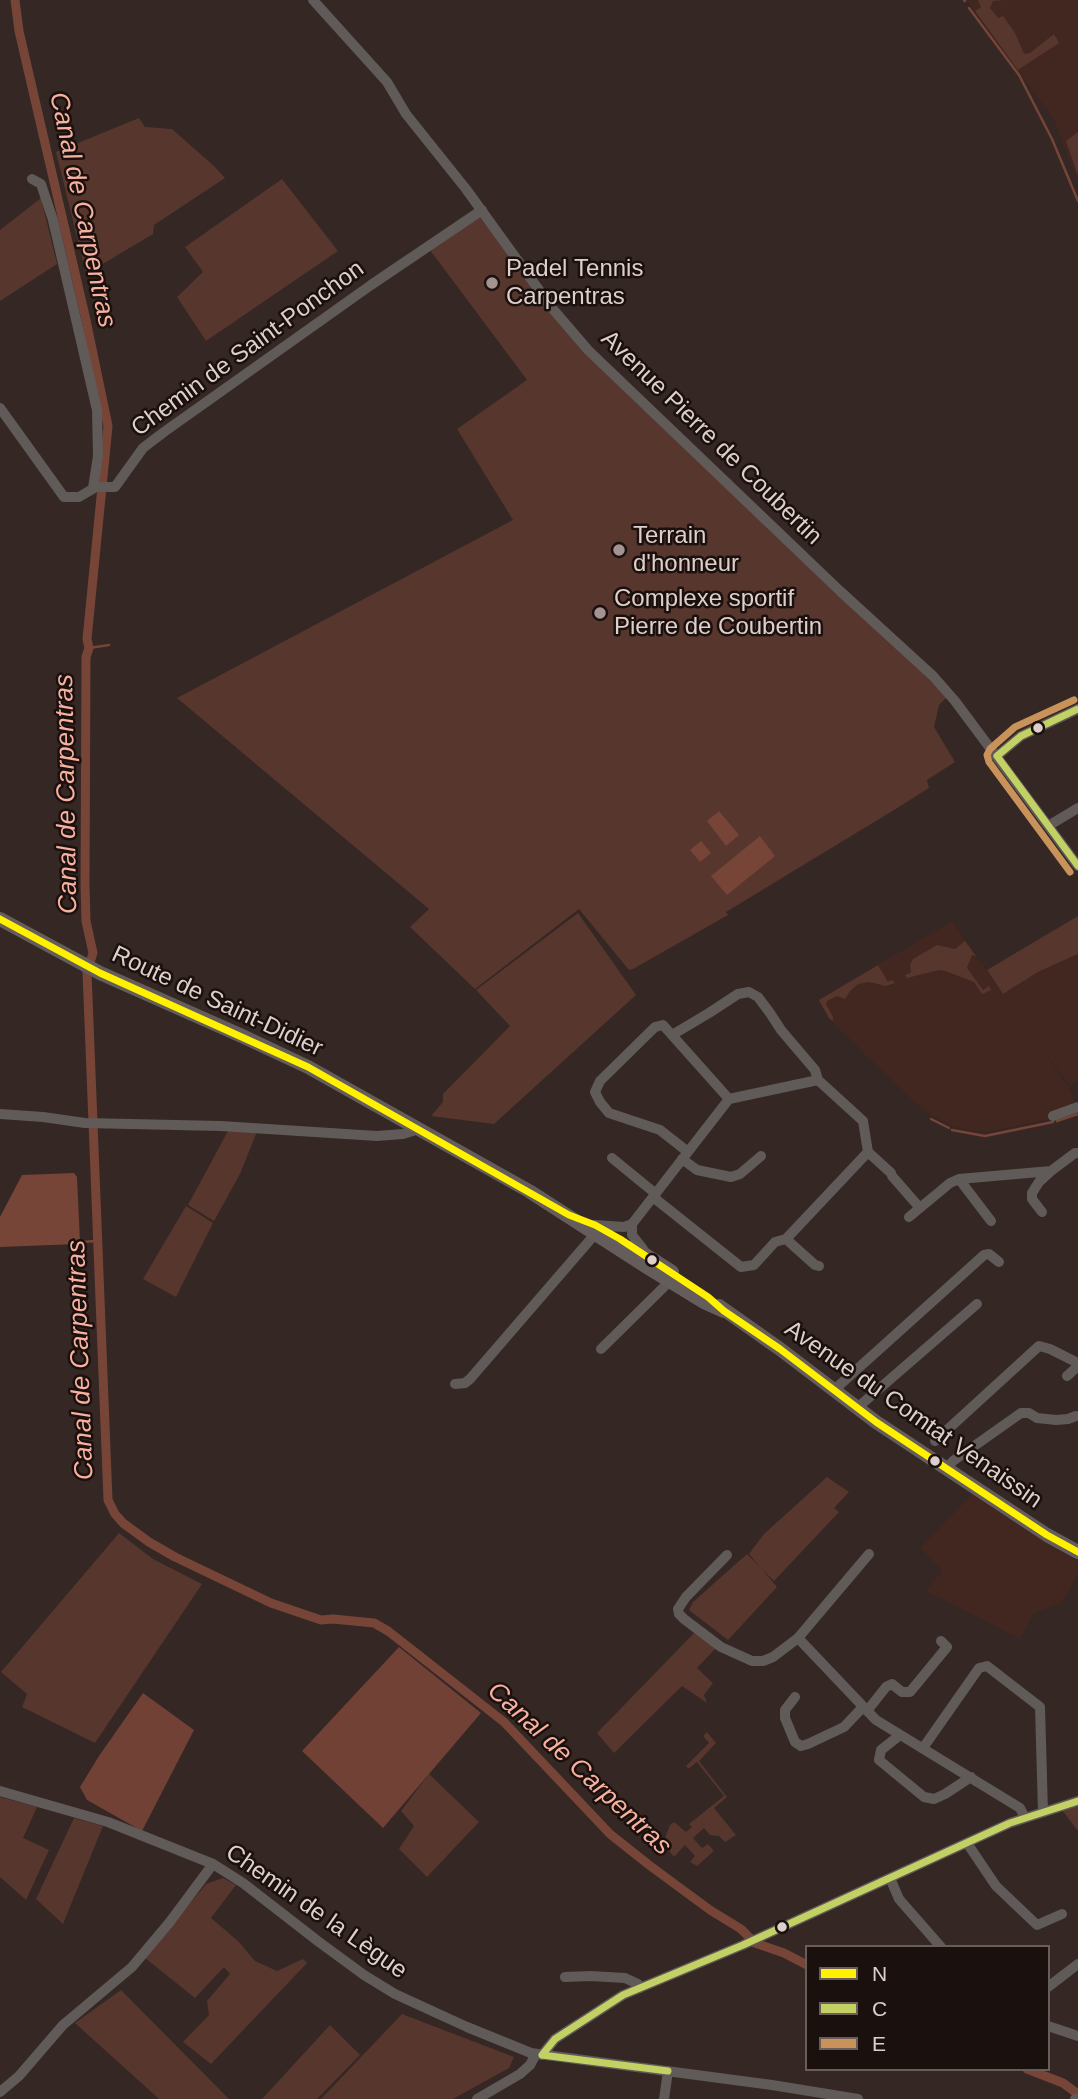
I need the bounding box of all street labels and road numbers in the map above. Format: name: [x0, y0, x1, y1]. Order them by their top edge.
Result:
street label: Chemin de Saint-Ponchon: [126, 255, 370, 443]
street label: Avenue Pierre de Coubertin: [595, 325, 827, 551]
street label: Route de Saint-Didier: [107, 940, 327, 1064]
street label: Avenue du Comtat Venaissin: [779, 1315, 1047, 1515]
street label: Chemin de la Lègue: [220, 1839, 412, 1985]

